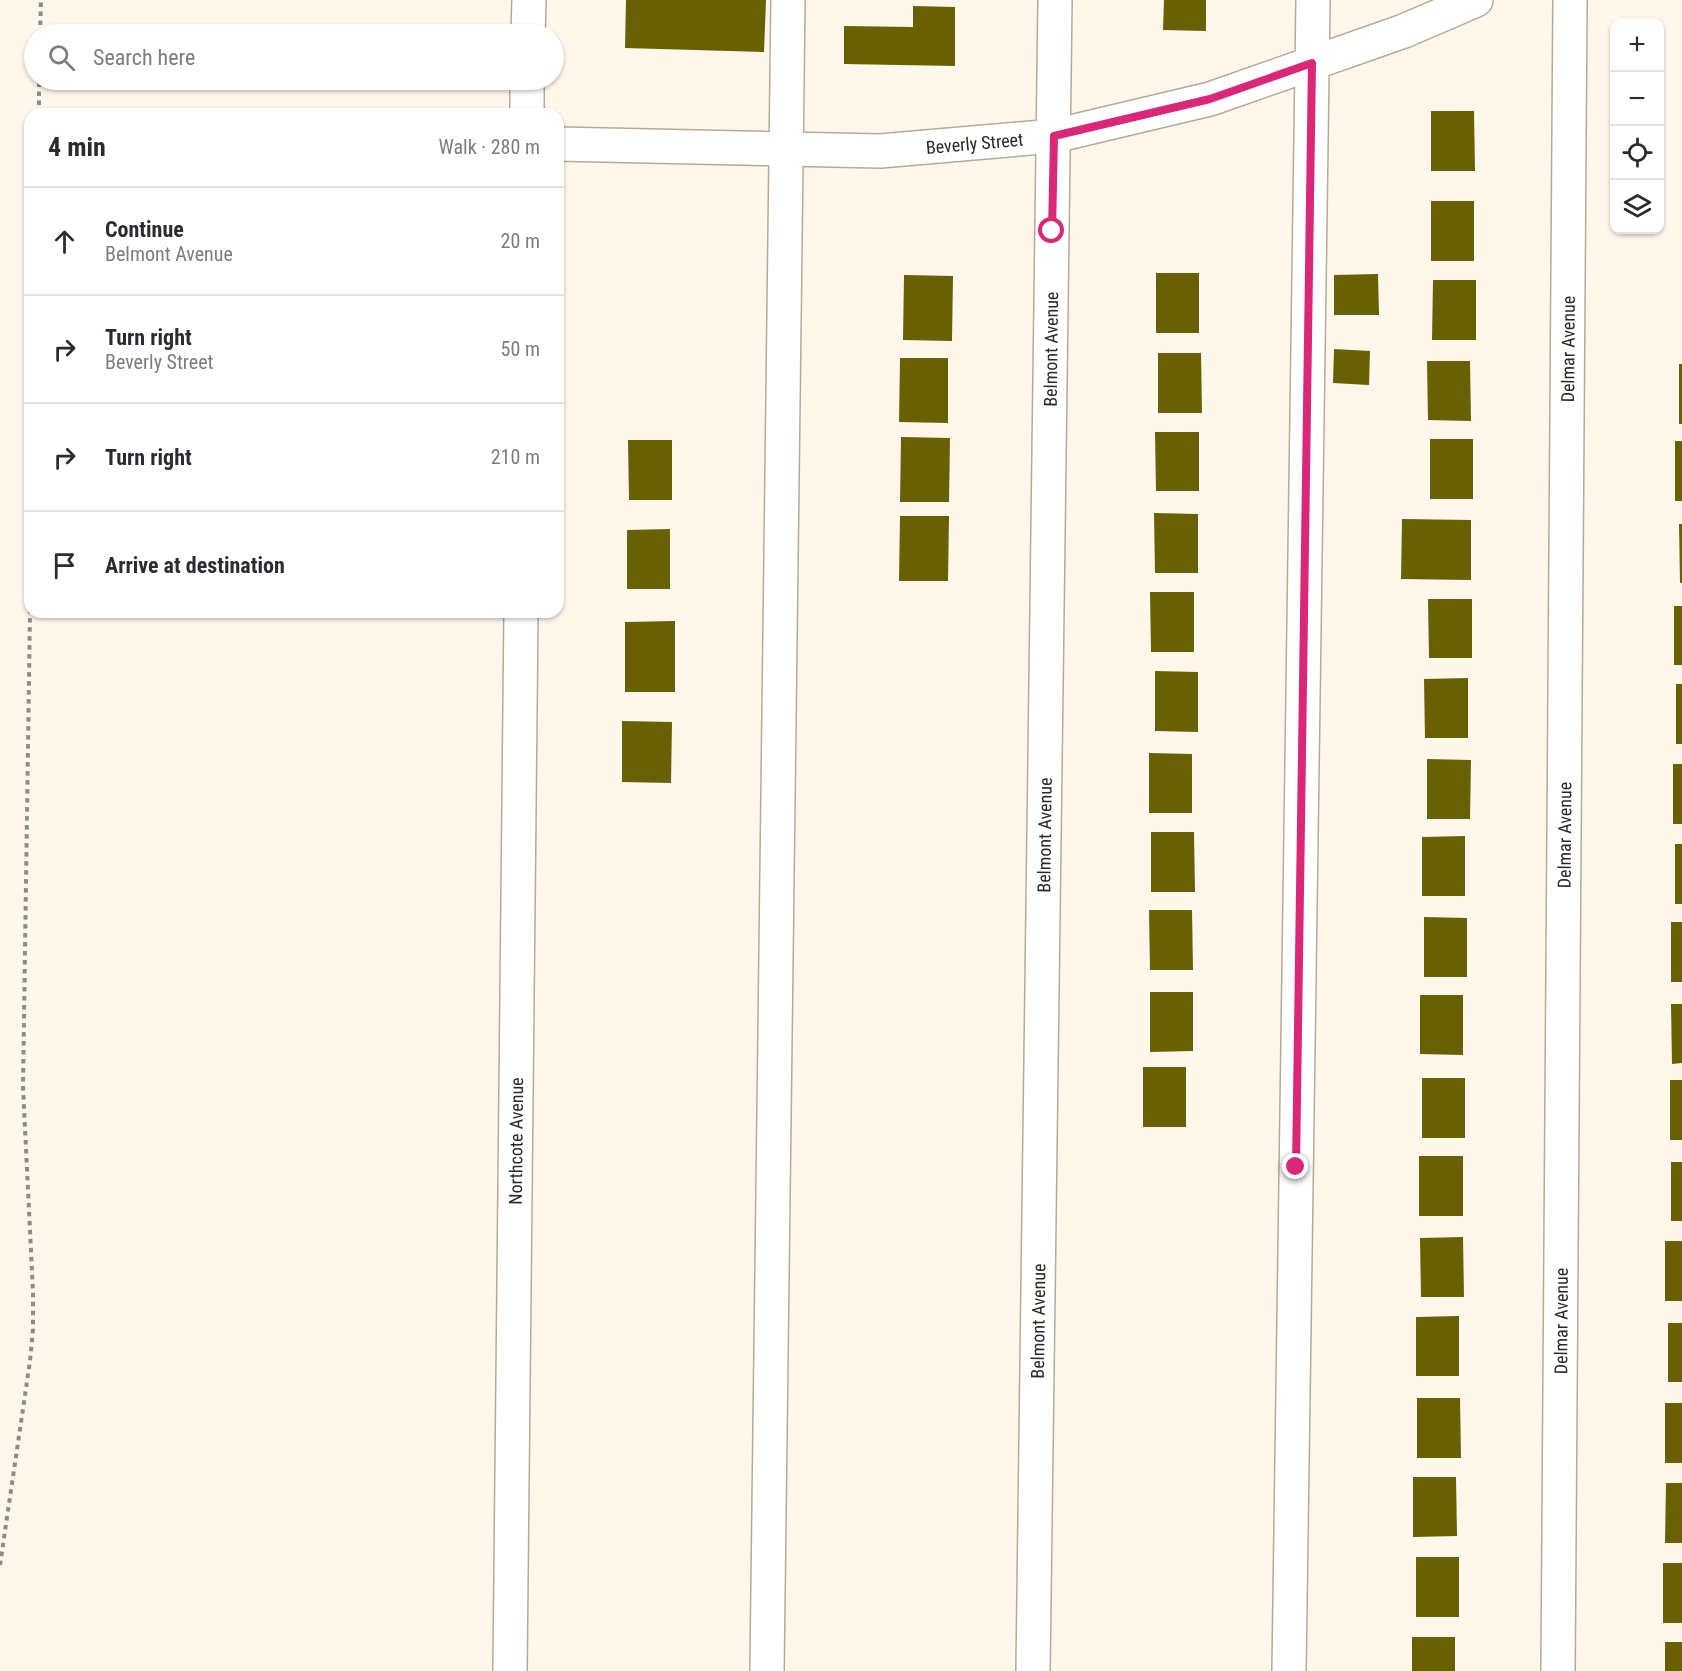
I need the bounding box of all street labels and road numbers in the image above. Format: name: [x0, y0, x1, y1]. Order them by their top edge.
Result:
street label: Beverly Street: [925, 128, 1024, 158]
street label: Belmont Avenue: [1039, 291, 1062, 407]
street label: Delmar Avenue: [1557, 296, 1578, 402]
street label: Belmont Avenue: [1033, 777, 1055, 893]
street label: Delmar Avenue: [1553, 782, 1575, 888]
street label: Northcote Avenue: [504, 1077, 527, 1205]
street label: Belmont Avenue: [1026, 1263, 1049, 1379]
street label: Delmar Avenue: [1550, 1268, 1571, 1374]

